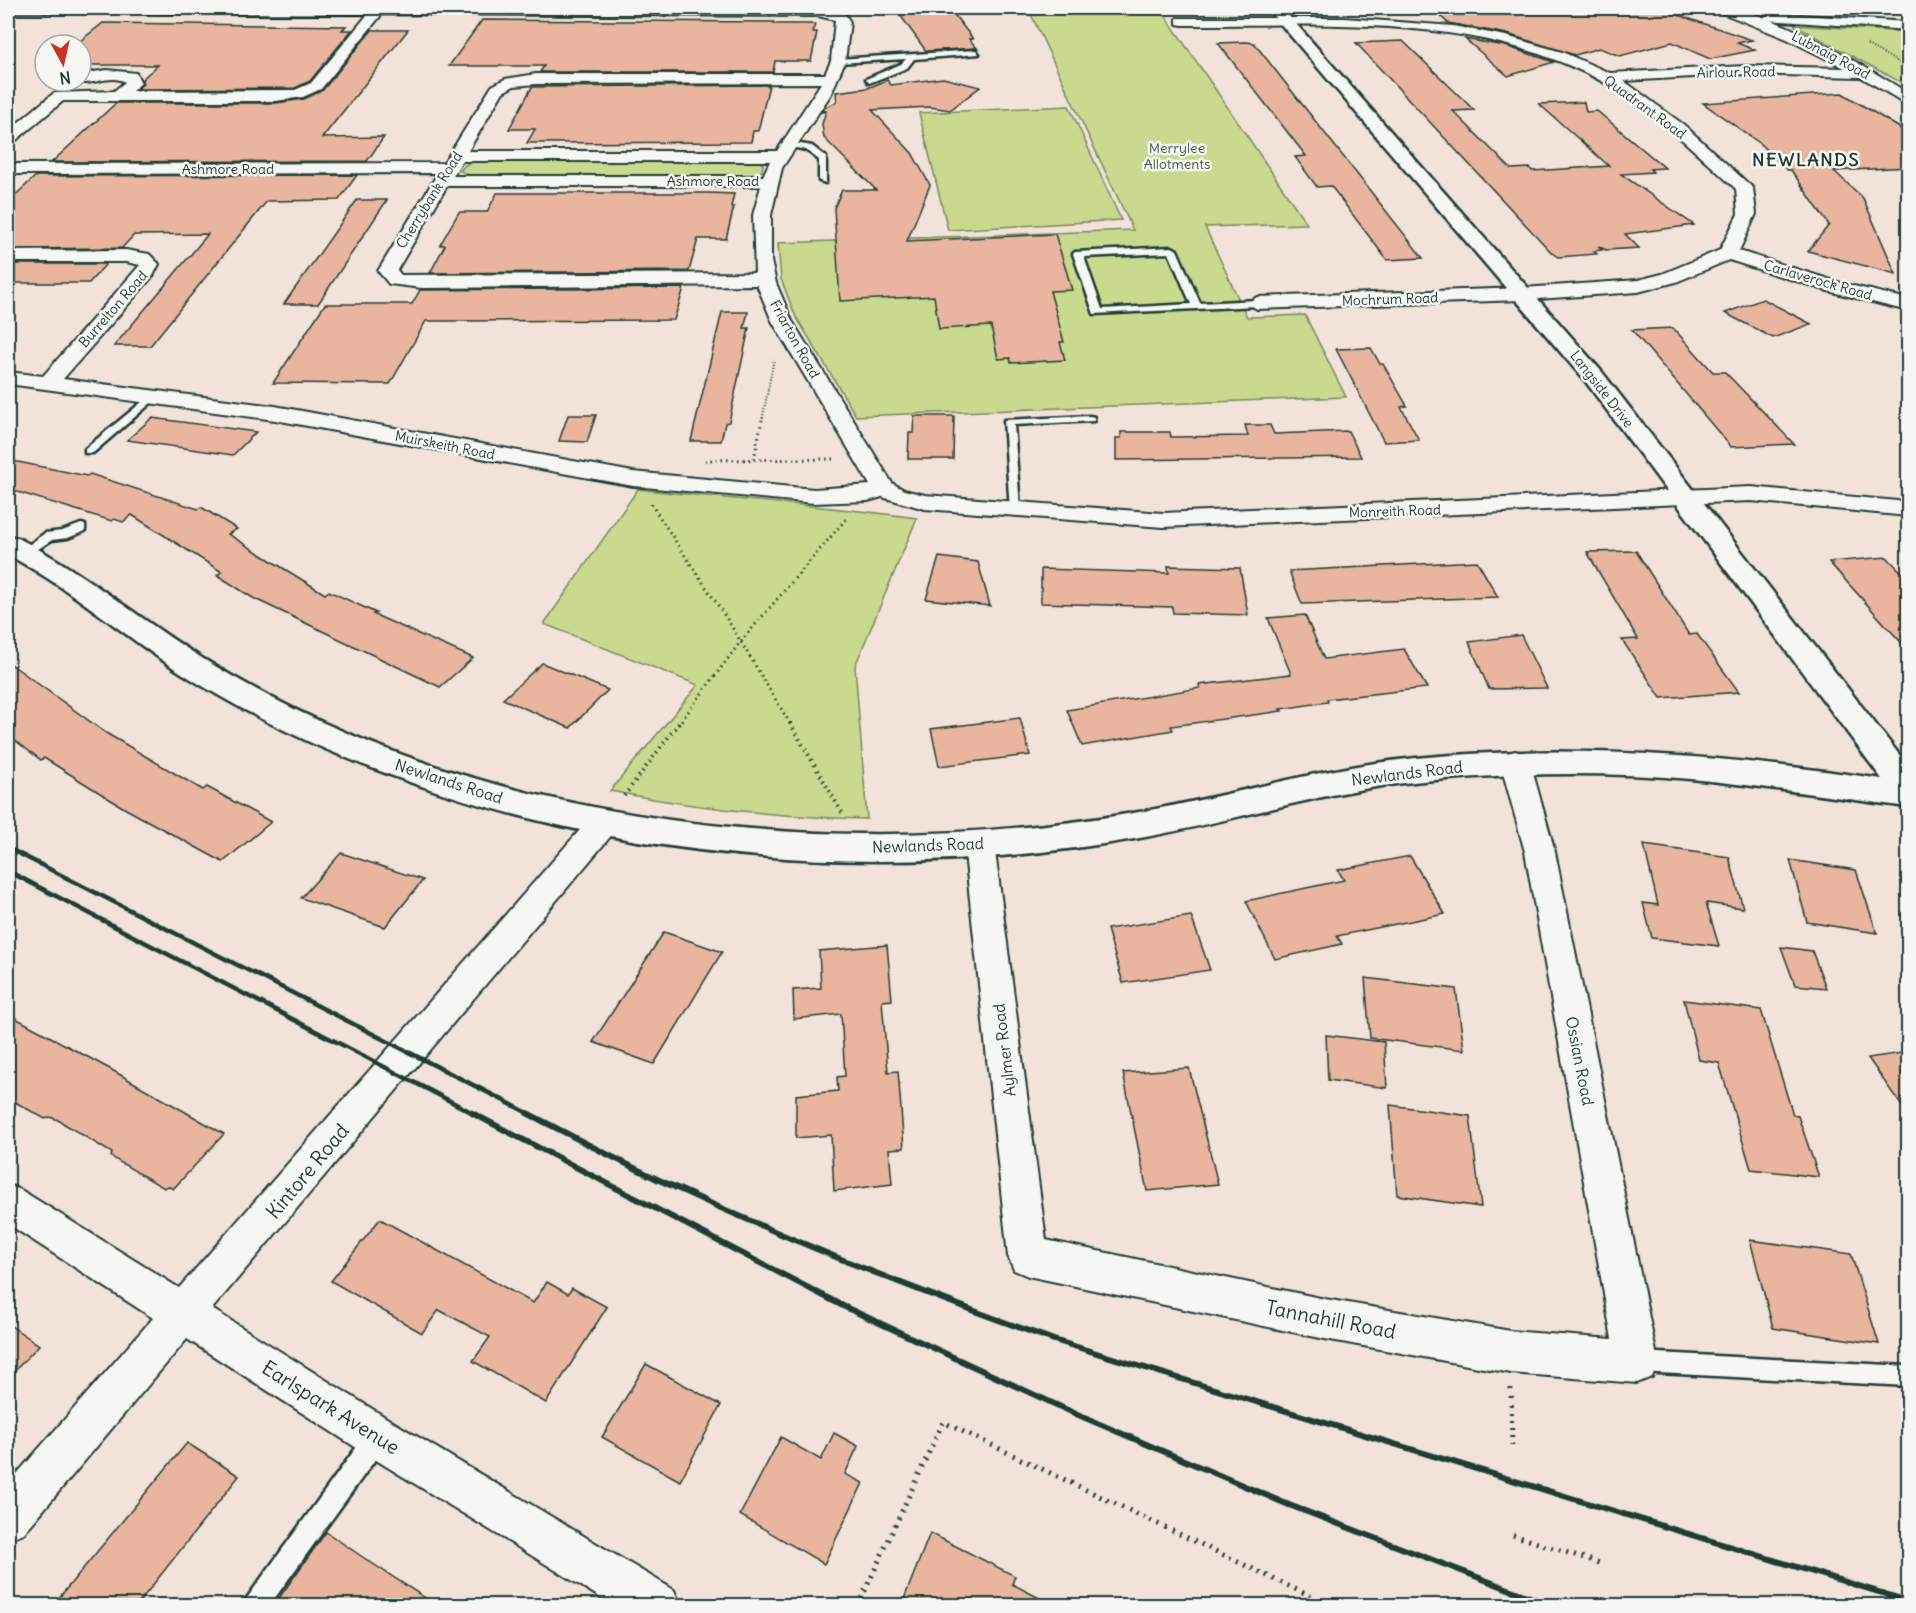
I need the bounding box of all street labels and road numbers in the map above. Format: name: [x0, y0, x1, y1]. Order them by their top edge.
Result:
street label: Lubnaig Road: [1789, 27, 1873, 83]
street label: Airlour Road: [1696, 62, 1776, 82]
street label: Quadrant Road: [1600, 71, 1690, 143]
street label: Cherrybank Road: [392, 148, 466, 252]
street label: Ashmore Road: [182, 160, 274, 178]
street label: Ashmore Road: [667, 172, 759, 190]
street label: Carlaverock Road: [1762, 256, 1874, 304]
street label: Burrelton Road: [75, 267, 151, 351]
street label: Mochrum Road: [1341, 288, 1439, 310]
street label: Friarton Road: [766, 297, 824, 381]
street label: Langside Drive: [1566, 347, 1638, 431]
street label: Muirskeith Road: [394, 426, 496, 464]
street label: Monreith Road: [1349, 500, 1441, 522]
street label: Newlands Road: [393, 754, 505, 808]
street label: Newlands Road: [1350, 756, 1464, 790]
street label: Newlands Road: [872, 833, 984, 857]
street label: Aylmer Road: [988, 1002, 1020, 1098]
street label: Ossian Road: [1562, 1015, 1598, 1107]
street label: Kintore Road: [260, 1118, 354, 1224]
street label: Tannahill Road: [1264, 1294, 1398, 1344]
street label: Earlspark Avenue: [258, 1355, 404, 1459]

